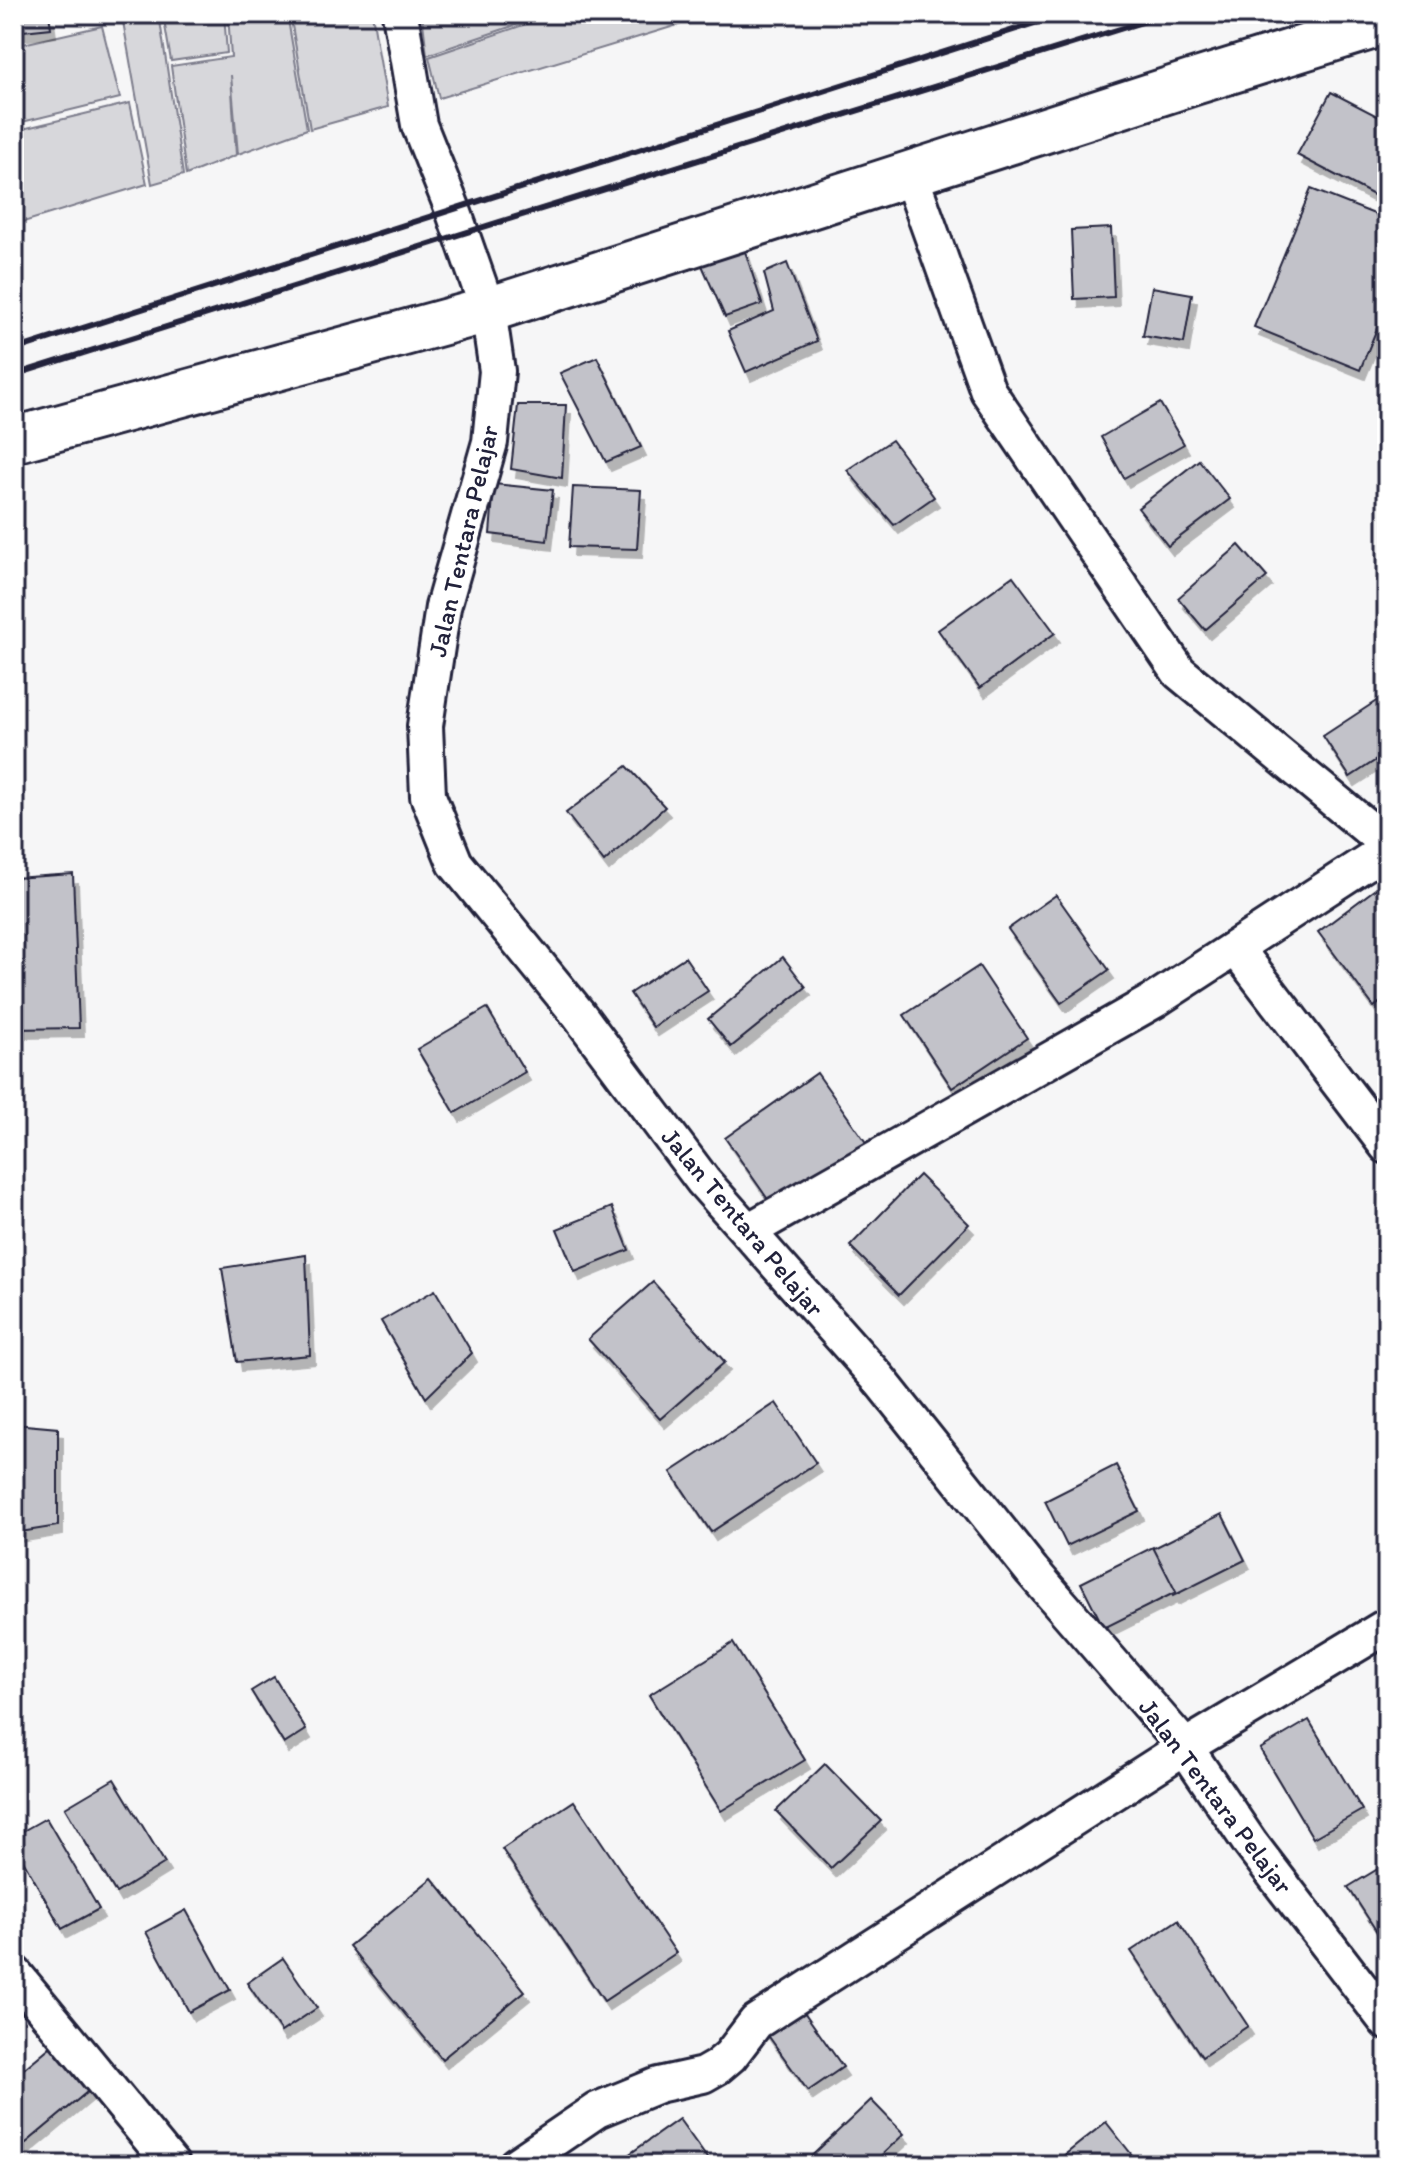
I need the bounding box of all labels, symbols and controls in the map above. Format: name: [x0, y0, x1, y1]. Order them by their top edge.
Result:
street label: Jalan Tentara Pelajar: [421, 422, 505, 660]
street label: Jalan Tentara Pelajar: [655, 1121, 831, 1323]
street label: Jalan Tentara Pelajar: [1132, 1692, 1300, 1900]

